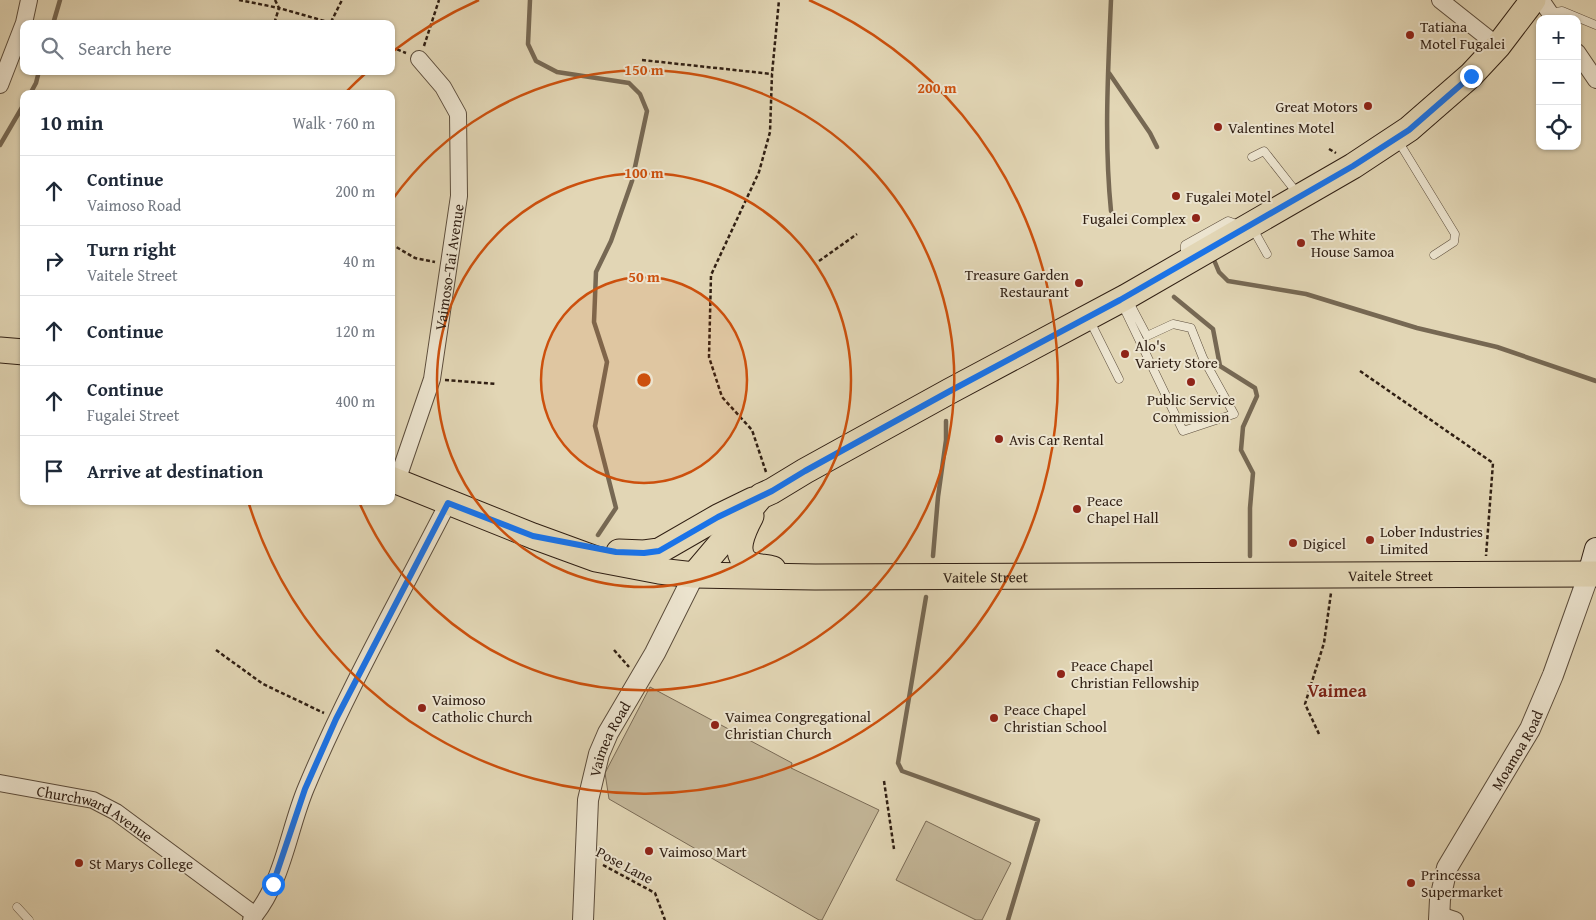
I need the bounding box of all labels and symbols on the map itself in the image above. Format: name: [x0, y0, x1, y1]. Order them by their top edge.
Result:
place label: Tatiana Motel Fugalei: [1420, 16, 1505, 54]
marker: Tatiana Motel Fugalei: [1404, 29, 1416, 41]
text: 150 m: [624, 59, 664, 80]
route end: [1460, 65, 1483, 88]
text: 200 m: [917, 77, 957, 98]
place label: Great Motors: [1275, 96, 1358, 117]
marker: Great Motors: [1362, 100, 1374, 112]
place label: Valentines Motel: [1228, 117, 1334, 138]
marker: Valentines Motel: [1212, 121, 1224, 133]
text: 100 m: [624, 162, 664, 183]
place label: Fugalei Motel: [1186, 186, 1271, 207]
marker: Fugalei Motel: [1170, 190, 1182, 202]
street label: Vaimoso-Tai Avenue: [429, 202, 468, 332]
place label: Fugalei Complex: [1082, 208, 1186, 229]
marker: Fugalei Complex: [1190, 212, 1202, 224]
place label: The White House Samoa: [1311, 224, 1394, 262]
marker: The White House Samoa: [1295, 237, 1307, 249]
place label: Treasure Garden Restaurant: [965, 264, 1070, 302]
text: 50 m: [628, 266, 660, 287]
marker: Treasure Garden Restaurant: [1073, 277, 1085, 289]
place label: Alo's Variety Store: [1135, 335, 1218, 373]
marker: Alo's Variety Store: [1119, 348, 1131, 360]
centre of rings: [635, 371, 653, 389]
marker: Public Service Commission: [1185, 376, 1197, 388]
place label: Public Service Commission: [1147, 389, 1235, 427]
place label: Avis Car Rental: [1009, 429, 1104, 450]
marker: Avis Car Rental: [993, 433, 1005, 445]
place label: Peace Chapel Hall: [1087, 490, 1159, 528]
marker: Peace Chapel Hall: [1071, 503, 1083, 515]
place label: Lober Industries Limited: [1380, 521, 1483, 559]
place label: Digicel: [1303, 533, 1346, 554]
marker: Lober Industries Limited: [1364, 534, 1376, 546]
marker: Digicel: [1287, 537, 1299, 549]
street label: Vaitele Street: [1348, 564, 1434, 585]
street label: Vaitele Street: [943, 566, 1029, 587]
place label: Peace Chapel Christian Fellowship: [1071, 655, 1199, 693]
marker: Peace Chapel Christian Fellowship: [1055, 668, 1067, 680]
district label: Vaimea: [1307, 677, 1367, 704]
place label: Vaimoso Catholic Church: [432, 689, 533, 727]
street label: Vaimea Road: [583, 697, 635, 779]
place label: Peace Chapel Christian School: [1004, 699, 1107, 737]
marker: Vaimoso Catholic Church: [416, 702, 428, 714]
place label: Vaimea Congregational Christian Church: [725, 706, 871, 744]
street label: Moamoa Road: [1486, 707, 1547, 794]
marker: Peace Chapel Christian School: [988, 712, 1000, 724]
marker: Vaimea Congregational Christian Church: [709, 719, 721, 731]
street label: Churchward Avenue: [35, 779, 157, 847]
street label: Pose Lane: [593, 841, 657, 889]
place label: Vaimoso Mart: [659, 841, 748, 862]
marker: Vaimoso Mart: [643, 845, 655, 857]
place label: St Marys College: [89, 853, 193, 874]
marker: St Marys College: [73, 857, 85, 869]
place label: Princessa Supermarket: [1421, 864, 1504, 902]
route start: [262, 873, 285, 896]
marker: Princessa Supermarket: [1405, 877, 1417, 889]

